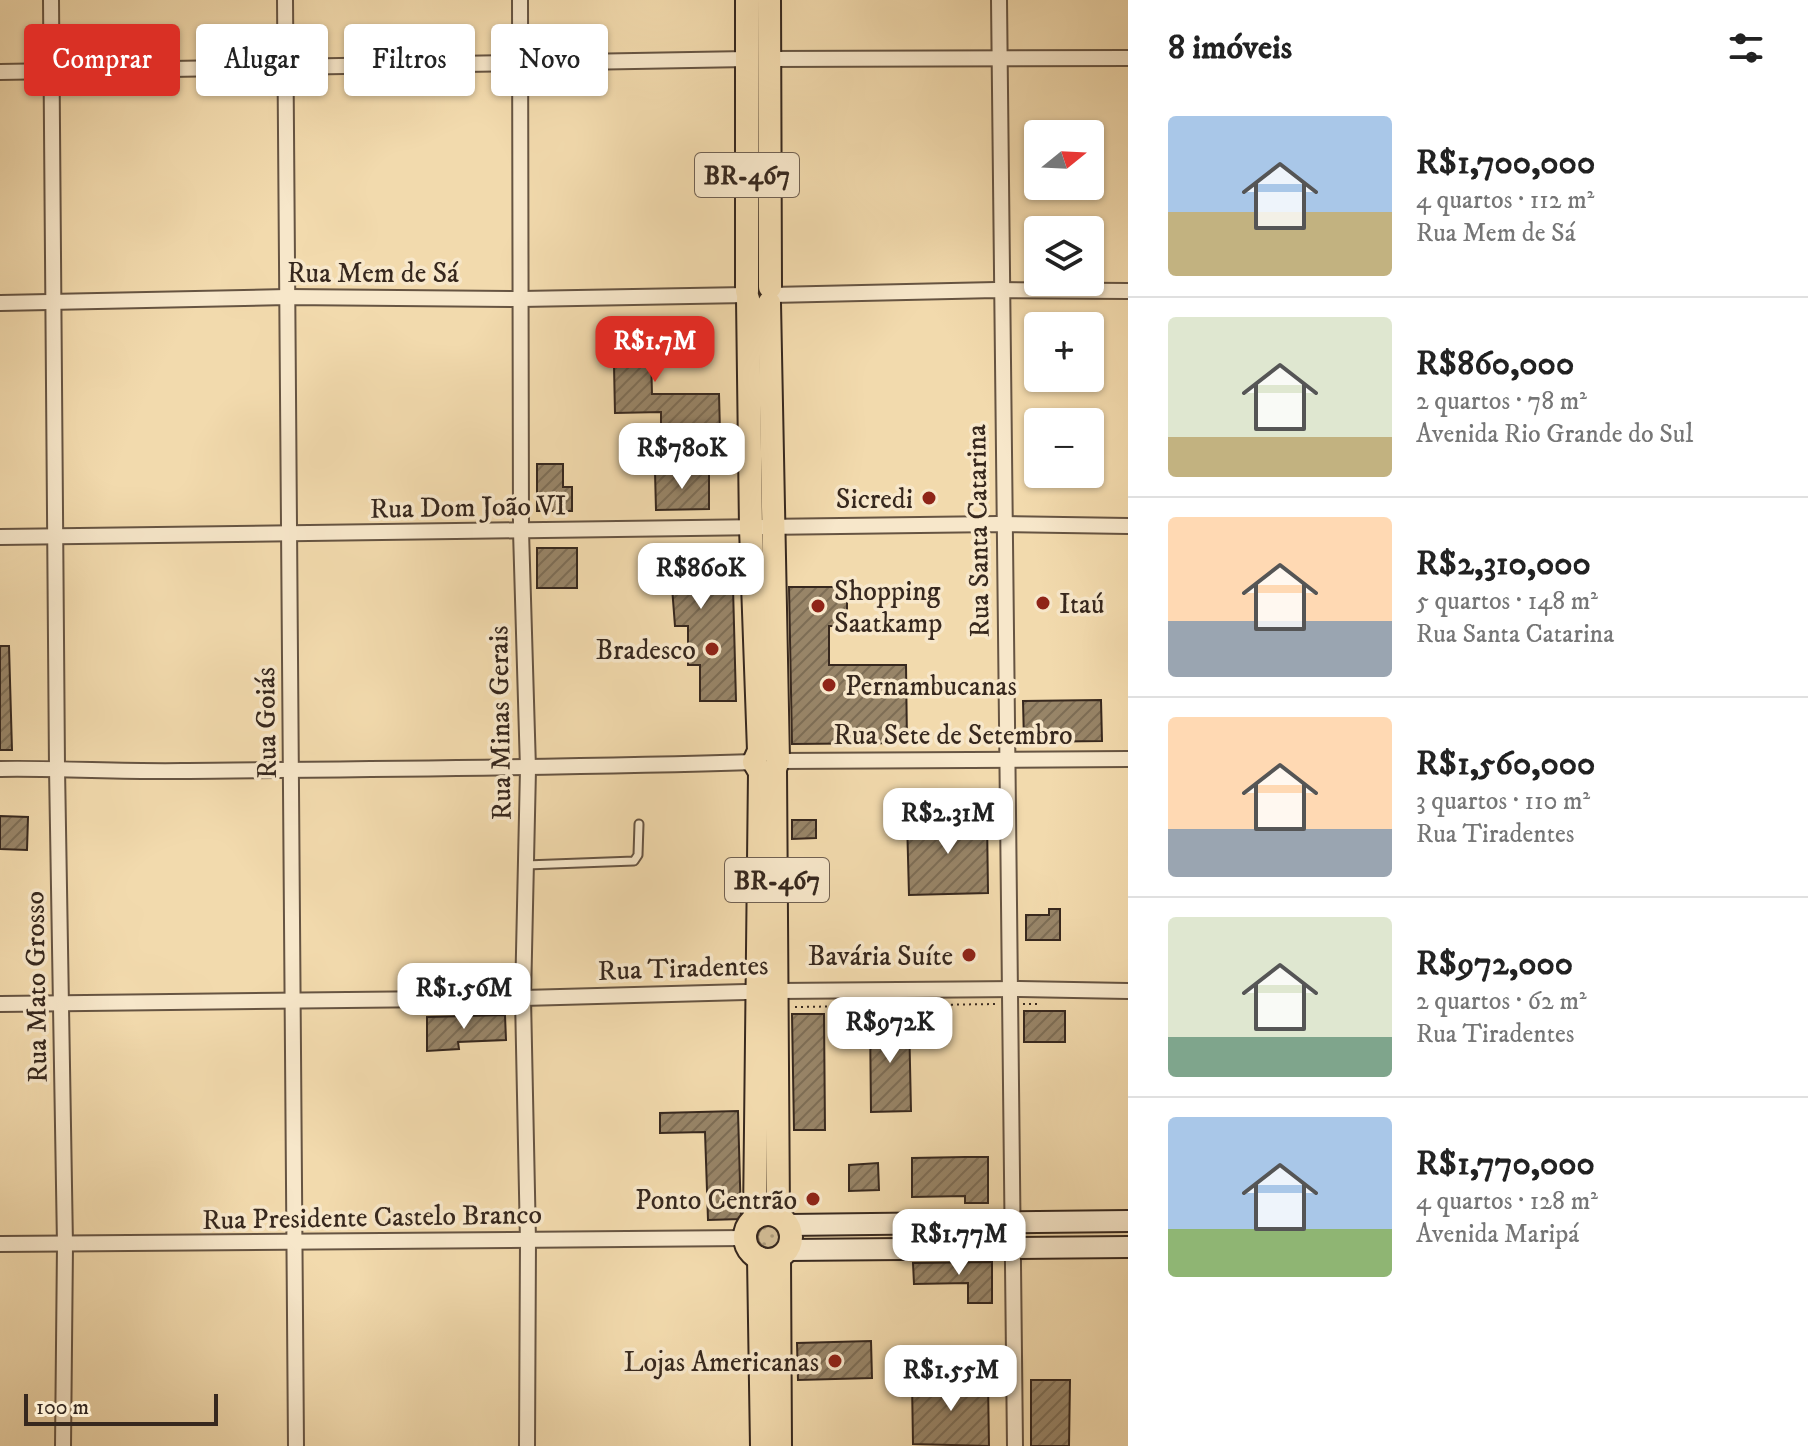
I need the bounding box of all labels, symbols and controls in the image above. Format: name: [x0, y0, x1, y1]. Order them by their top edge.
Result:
chip: Comprar: [24, 24, 180, 96]
chip: Alugar: [196, 24, 328, 96]
chip: Filtros: [344, 24, 475, 96]
chip: Novo: [491, 24, 608, 96]
icon: filters: [1724, 26, 1768, 70]
text: 8 imóveis: [1168, 27, 1292, 69]
north arrow: [1024, 120, 1104, 200]
map controls: [1024, 120, 1104, 488]
text: R$1,700,000: [1416, 142, 1595, 184]
icon: home: [1232, 148, 1328, 244]
road number: BR-467: [695, 153, 799, 197]
text: 4 quartos · 112 m²: [1416, 184, 1594, 217]
button: layers: [1024, 216, 1104, 296]
text: Rua Mem de Sá: [1416, 217, 1576, 250]
street label: Rua Mem de Sá: [287, 256, 459, 291]
button: +: [1024, 312, 1104, 392]
pin: R$1.7M: [590, 316, 720, 384]
text: R$1.7M: [613, 325, 697, 358]
text: R$860,000: [1416, 343, 1574, 385]
icon: home: [1232, 349, 1328, 445]
text: 2 quartos · 78 m²: [1416, 385, 1587, 418]
button: −: [1024, 408, 1104, 488]
text: Avenida Rio Grande do Sul: [1416, 418, 1693, 451]
pin: R$780K: [617, 423, 747, 491]
street label: Rua Santa Catarina: [959, 424, 998, 638]
text: R$780K: [637, 432, 727, 465]
place label: Sicredi: [836, 482, 913, 517]
street label: Rua Dom João VI: [369, 488, 567, 527]
marker: Sicredi: [920, 489, 938, 507]
pin: R$860K: [636, 543, 766, 611]
text: R$2,310,000: [1416, 543, 1591, 585]
icon: home: [1232, 549, 1328, 645]
text: R$860K: [656, 552, 746, 585]
place label: Shopping Saatkamp: [834, 574, 942, 641]
text: 5 quartos · 148 m²: [1416, 585, 1598, 618]
place label: Itaú: [1059, 587, 1104, 622]
marker: Itaú: [1034, 594, 1052, 612]
marker: Shopping Saatkamp: [809, 597, 827, 615]
text: Rua Santa Catarina: [1416, 618, 1614, 651]
street label: Rua Minas Gerais: [481, 625, 520, 821]
place label: Bradesco: [596, 633, 696, 668]
marker: Bradesco: [703, 640, 721, 658]
street label: Rua Goiás: [248, 667, 285, 779]
place label: Pernambucanas: [845, 669, 1017, 704]
marker: Pernambucanas: [820, 676, 838, 694]
street label: Rua Sete de Setembro: [833, 718, 1073, 753]
text: R$1,560,000: [1416, 743, 1595, 785]
icon: home: [1232, 749, 1328, 845]
text: 3 quartos · 110 m²: [1416, 785, 1590, 818]
pin: R$2.31M: [874, 788, 1022, 856]
text: R$2.31M: [901, 797, 995, 830]
text: Rua Tiradentes: [1416, 818, 1574, 851]
road number: BR-467: [725, 858, 829, 902]
street label: Rua Mato Grosso: [17, 891, 56, 1083]
place label: Bavária Suíte: [808, 939, 953, 974]
text: R$972,000: [1416, 943, 1573, 985]
marker: Bavária Suíte: [960, 946, 978, 964]
street label: Rua Tiradentes: [597, 948, 769, 989]
icon: home: [1232, 949, 1328, 1045]
pin: R$1.56M: [390, 963, 538, 1031]
text: R$1.56M: [415, 972, 513, 1005]
text: 2 quartos · 62 m²: [1416, 985, 1587, 1018]
pin: R$972K: [825, 997, 955, 1065]
text: R$972K: [845, 1006, 935, 1039]
text: Rua Tiradentes: [1416, 1018, 1574, 1051]
text: R$1,770,000: [1416, 1143, 1595, 1185]
icon: home: [1232, 1149, 1328, 1245]
place label: Ponto Centrão: [635, 1183, 797, 1218]
text: 4 quartos · 128 m²: [1416, 1185, 1598, 1218]
marker: Ponto Centrão: [804, 1190, 822, 1208]
street label: Rua Presidente Castelo Branco: [202, 1197, 542, 1238]
pin: R$1.77M: [885, 1209, 1033, 1277]
text: R$1.77M: [911, 1218, 1007, 1251]
text: Avenida Maripá: [1416, 1218, 1579, 1251]
place label: Lojas Americanas: [623, 1345, 819, 1380]
pin: R$1.55M: [877, 1345, 1025, 1413]
marker: Lojas Americanas: [826, 1352, 844, 1370]
text: R$1.55M: [903, 1354, 999, 1387]
scale bar: [24, 1390, 218, 1426]
text: 100 m: [36, 1394, 89, 1421]

